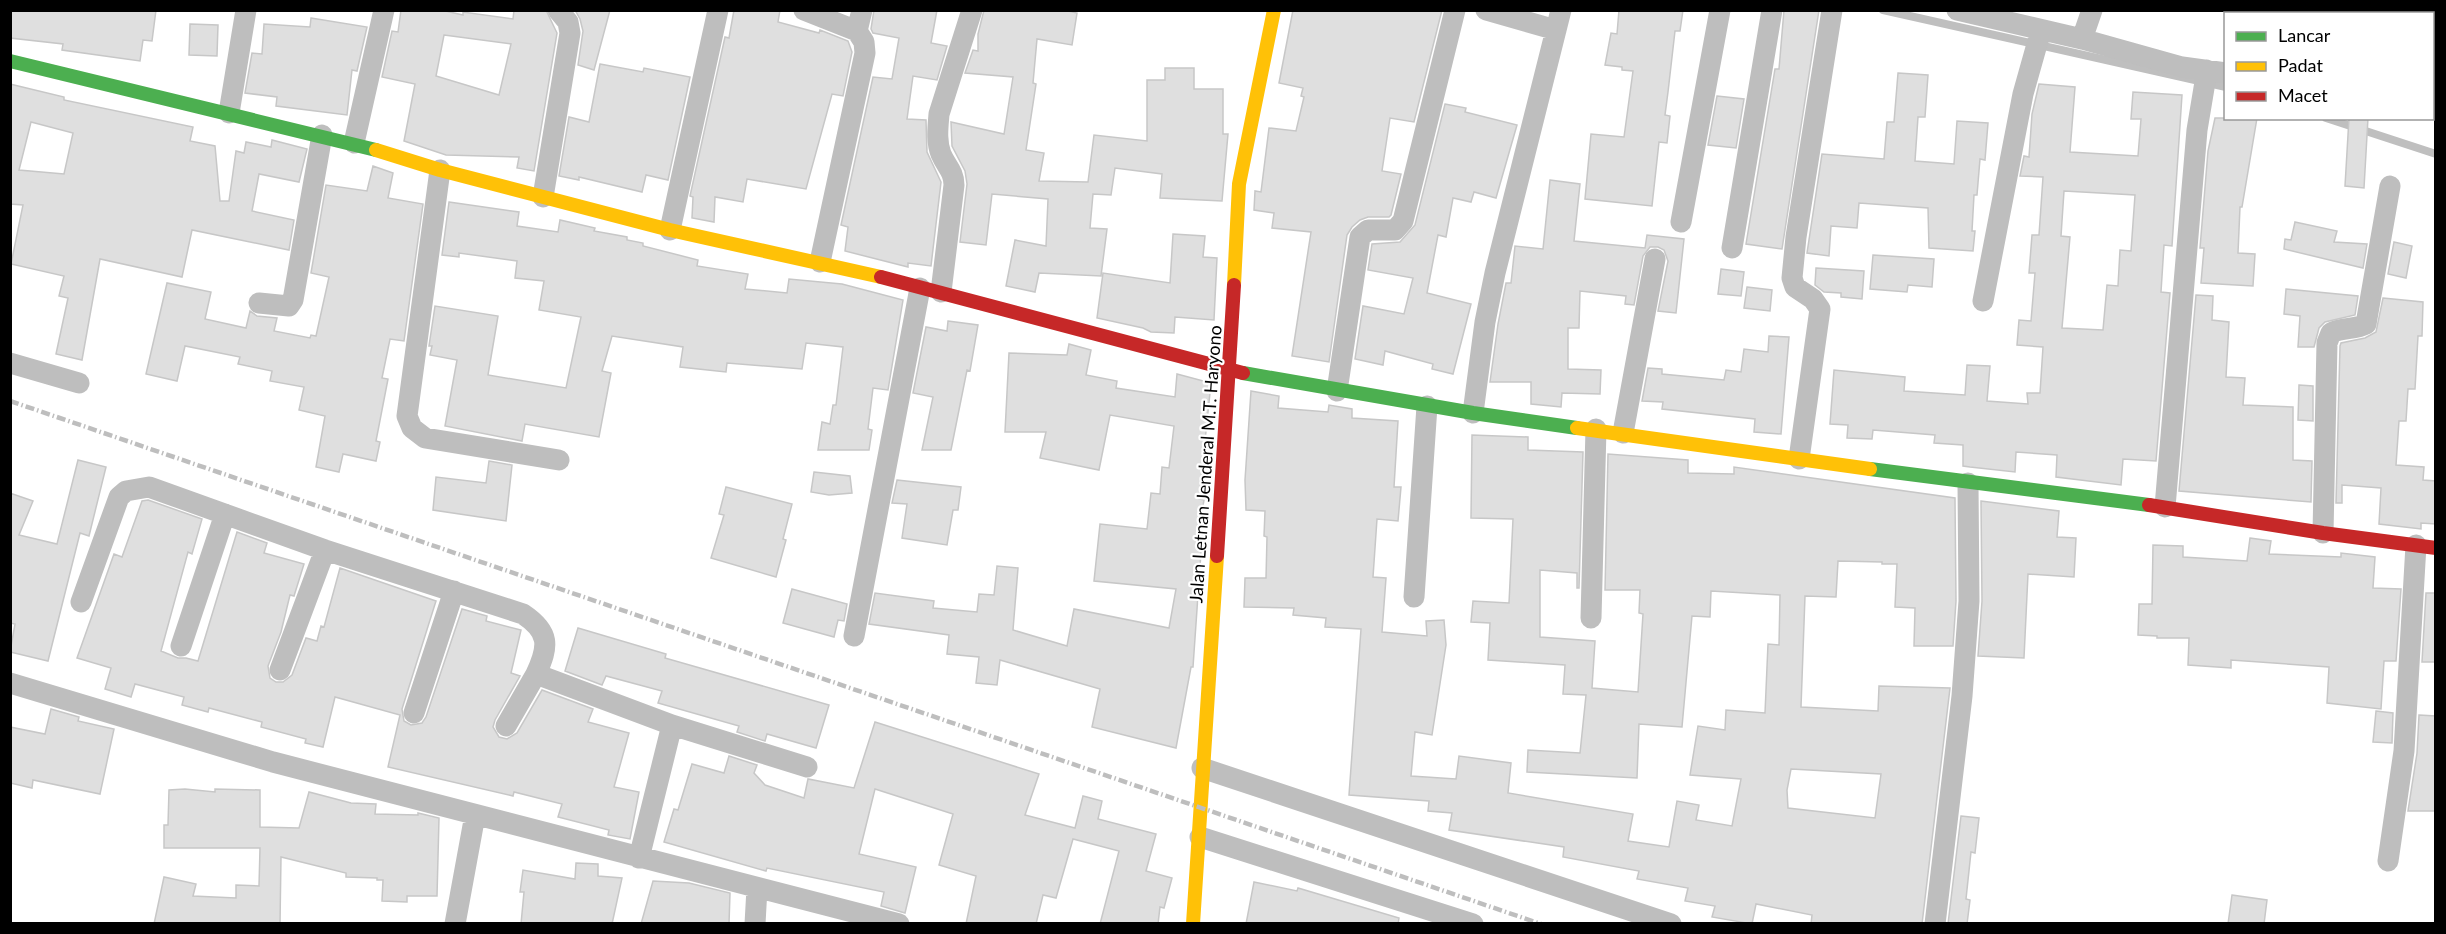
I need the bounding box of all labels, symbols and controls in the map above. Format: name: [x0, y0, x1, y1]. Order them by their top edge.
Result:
legend: [2224, 12, 2434, 120]
text: Lancar: [2278, 24, 2331, 46]
text: Padat: [2278, 54, 2323, 76]
text: Macet: [2278, 84, 2328, 106]
street label: Jalan Letnan Jenderal M.T. Haryono: [1184, 324, 1226, 604]

